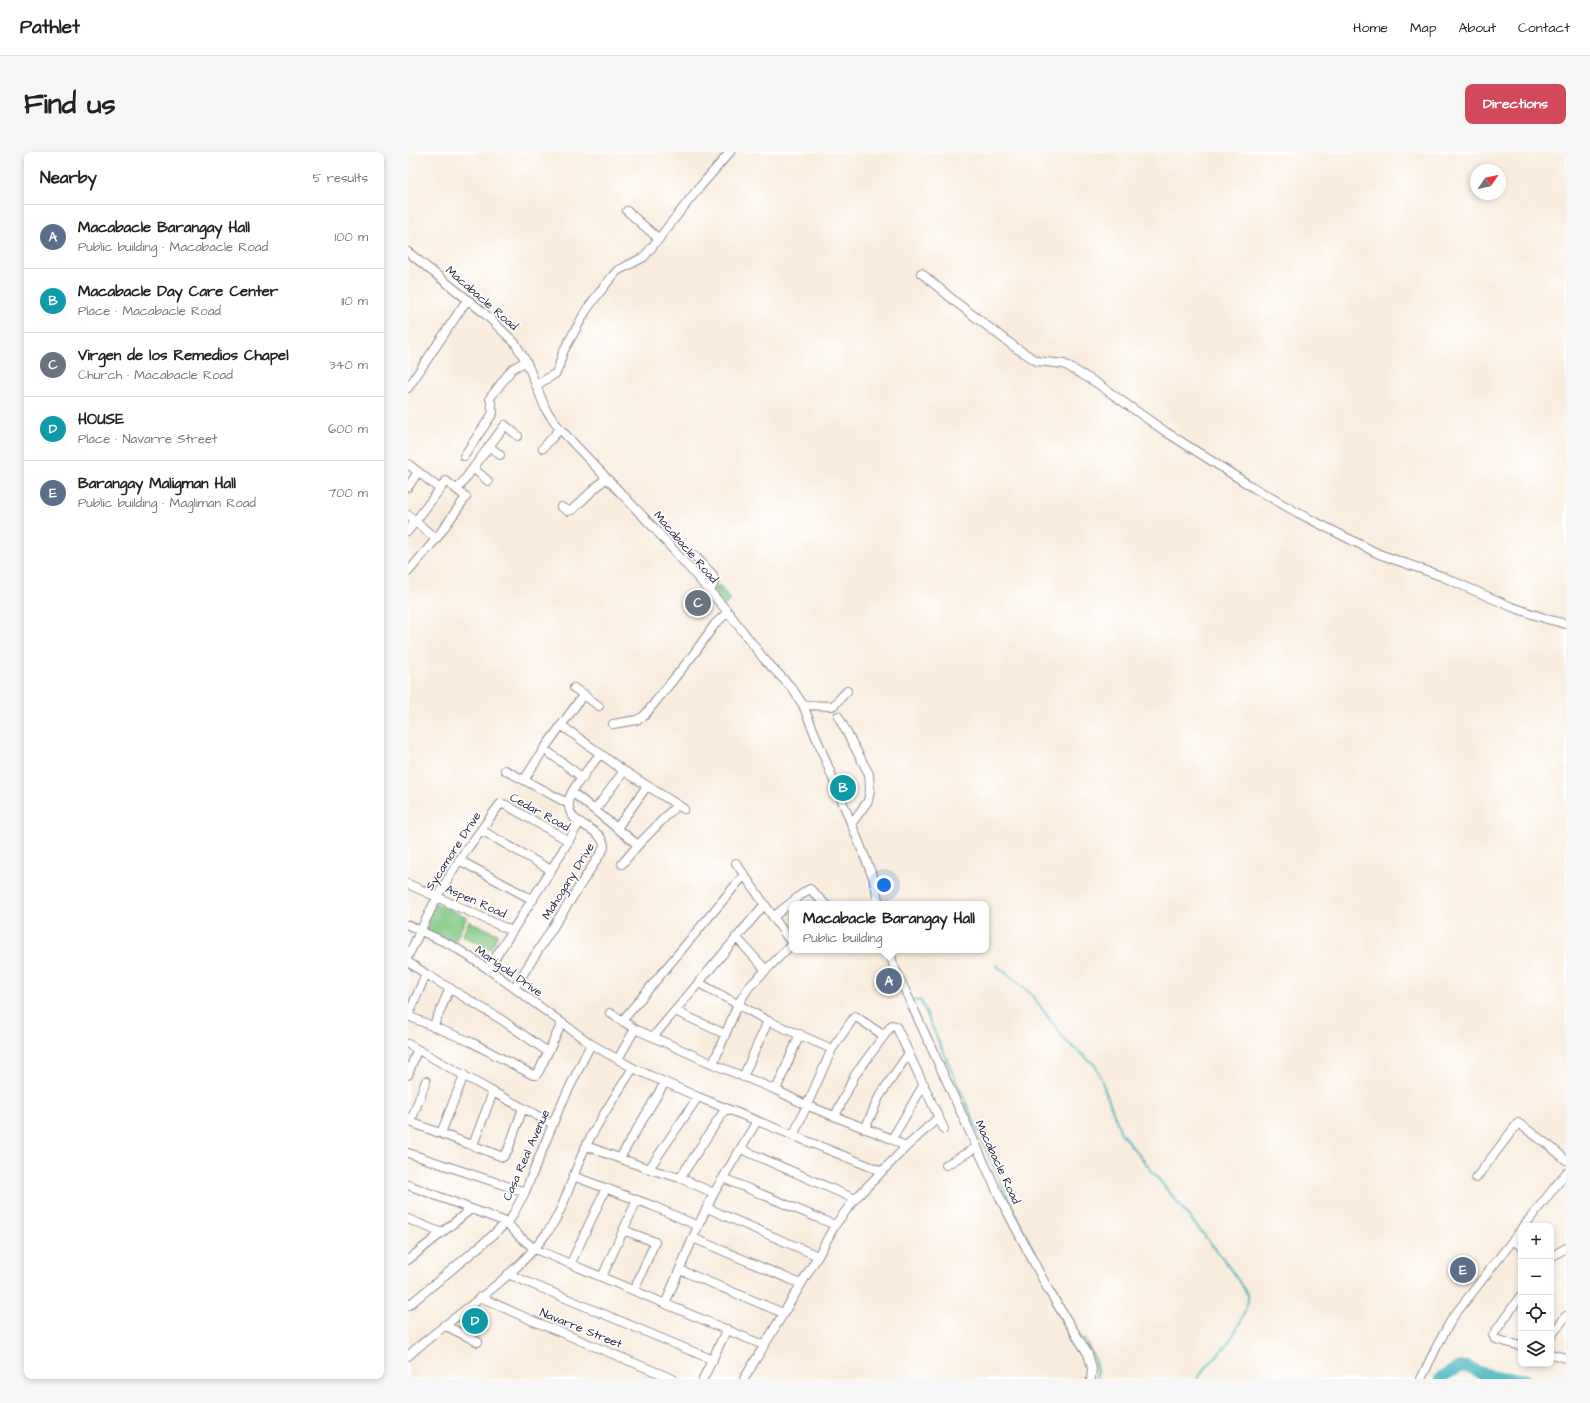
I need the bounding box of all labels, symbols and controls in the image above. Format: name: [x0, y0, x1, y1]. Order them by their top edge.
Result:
text: Pathlet: [20, 14, 80, 41]
text: Home: [1353, 18, 1388, 38]
text: Map: [1410, 18, 1436, 38]
text: About: [1458, 18, 1496, 38]
text: Contact: [1518, 18, 1570, 38]
button: Directions: [1465, 84, 1566, 124]
text: Find us: [24, 85, 115, 124]
north arrow: [1470, 164, 1506, 200]
text: Nearby: [40, 166, 97, 190]
text: 5 results: [312, 169, 368, 187]
text: Macabacle Barangay Hall: [78, 217, 250, 238]
text: A: [49, 228, 57, 246]
text: 100 m: [335, 228, 368, 246]
text: Public building · Macabacle Road: [78, 238, 268, 256]
street label: Macabacle Road: [442, 262, 522, 335]
text: Macabacle Day Care Center: [78, 281, 278, 302]
text: B: [48, 292, 58, 310]
text: 110 m: [341, 292, 368, 310]
text: Place · Macabacle Road: [78, 302, 221, 320]
text: Virgen de los Remedios Chapel: [78, 345, 288, 366]
text: C: [48, 356, 58, 374]
text: 340 m: [329, 356, 368, 374]
text: Church · Macabacle Road: [78, 366, 233, 384]
text: HOUSE: [78, 409, 124, 430]
text: D: [49, 420, 57, 438]
text: 600 m: [328, 420, 368, 438]
text: Place · Navarre Street: [78, 430, 217, 448]
text: Barangay Maligman Hall: [78, 473, 236, 494]
text: E: [49, 484, 57, 502]
text: 700 m: [328, 484, 368, 502]
text: Public building · Magliman Road: [78, 494, 256, 512]
street label: Macabacle Road: [649, 507, 722, 587]
pin: C: [685, 588, 711, 618]
pin: B: [830, 773, 856, 803]
street label: Cedar Road: [507, 789, 573, 836]
street label: Sycamore Drive: [422, 808, 486, 895]
street label: Mahogany Drive: [538, 839, 600, 923]
your location: [874, 875, 894, 895]
street label: Aspen Road: [443, 880, 509, 922]
popup: [789, 901, 989, 953]
text: Macabacle Barangay Hall: [803, 908, 975, 929]
text: Public building: [803, 929, 882, 947]
street label: Marigold Drive: [471, 942, 546, 1002]
pin: A: [876, 966, 902, 996]
street label: Casa Real Avenue: [499, 1106, 554, 1204]
street label: Macabacle Road: [971, 1117, 1024, 1207]
map controls: [1518, 1223, 1554, 1367]
button: +: [1518, 1223, 1554, 1259]
pin: E: [1450, 1255, 1476, 1285]
button: −: [1518, 1259, 1554, 1295]
button: locate: [1518, 1295, 1554, 1331]
street label: Navarre Street: [537, 1304, 625, 1353]
pin: D: [462, 1306, 488, 1336]
button: layers: [1518, 1331, 1554, 1367]

